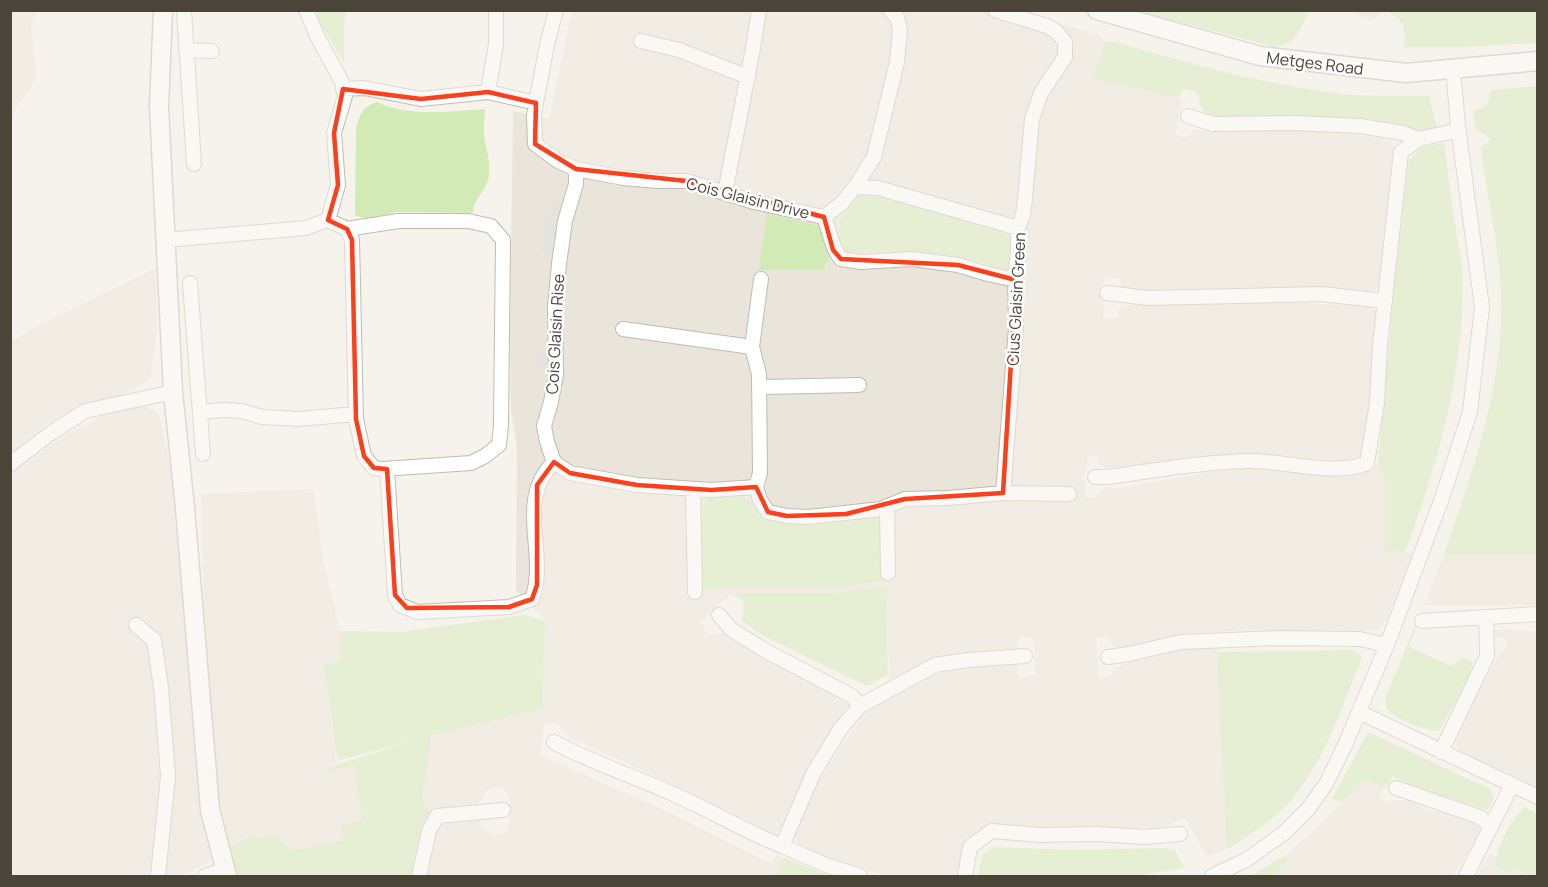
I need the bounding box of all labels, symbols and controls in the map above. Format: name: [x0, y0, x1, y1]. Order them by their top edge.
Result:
street label: Metges Road: [1265, 46, 1365, 80]
street label: Cois Glaisin Drive: [684, 172, 812, 224]
street label: Cius Glaisin Green: [1002, 232, 1030, 366]
street label: Cois Glaisin Rise: [541, 273, 569, 395]

